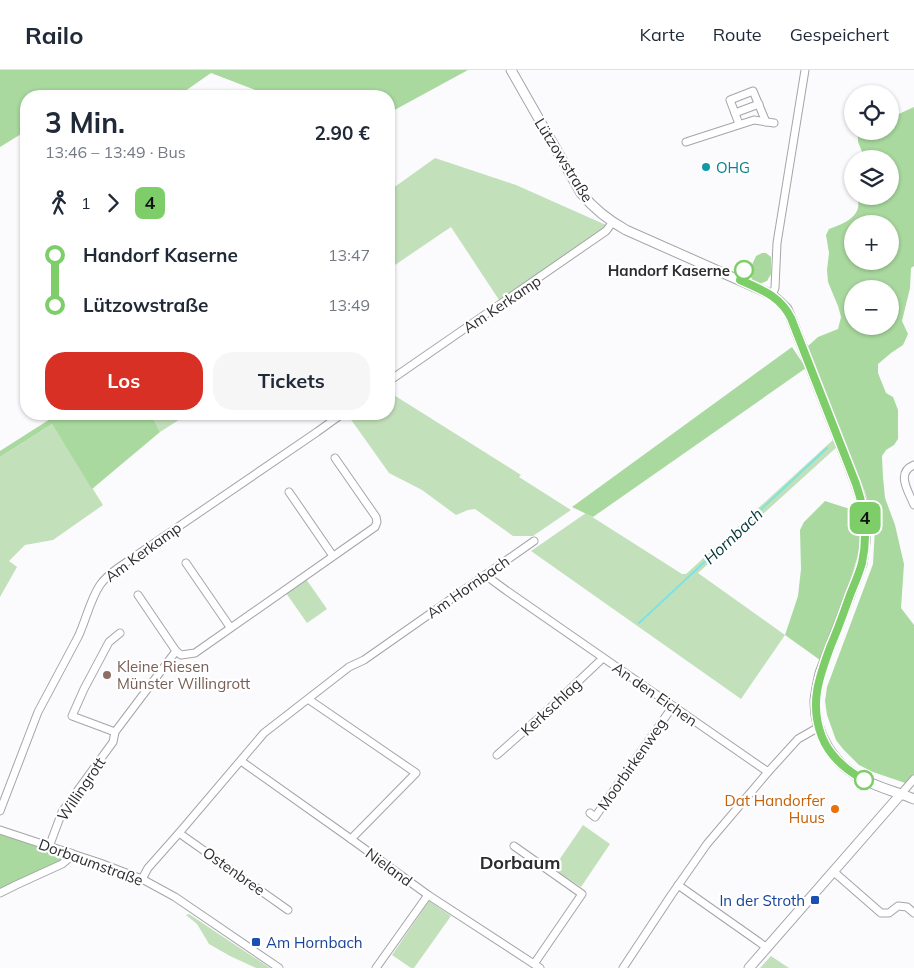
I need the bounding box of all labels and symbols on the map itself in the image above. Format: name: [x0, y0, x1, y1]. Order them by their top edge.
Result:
street label: Lützowstraße: [531, 114, 597, 206]
place label: OHG: [716, 158, 750, 177]
marker: OHG: [700, 161, 712, 173]
marker: Handorf Kaserne: [734, 260, 754, 280]
place label: Handorf Kaserne: [608, 261, 730, 280]
street label: Am Kerkamp: [459, 271, 545, 337]
line badge: 4: [849, 502, 881, 534]
water label: Hornbach: [699, 504, 767, 568]
street label: Am Kerkamp: [101, 518, 185, 586]
street label: Am Hornbach: [423, 552, 513, 622]
place label: Kleine Riesen Münster Willingrott: [117, 657, 250, 693]
street label: An den Eichen: [609, 658, 701, 730]
marker: Kleine Riesen Münster Willingrott: [101, 669, 113, 681]
street label: Kerkschlag: [517, 674, 585, 740]
street label: Moorbirkenweg: [593, 714, 671, 814]
street label: Willingrott: [53, 753, 109, 825]
unlabelled marker: [854, 770, 874, 790]
place label: Dat Handorfer Huus: [724, 791, 826, 827]
marker: Dat Handorfer Huus: [829, 803, 841, 815]
street label: Dorbaumstraße: [36, 834, 146, 890]
street label: Ostenbree: [199, 843, 269, 899]
street label: Nieland: [362, 844, 416, 890]
district label: Dorbaum: [480, 851, 560, 874]
place label: In der Stroth: [719, 891, 805, 910]
marker: In der Stroth: [809, 894, 821, 906]
place label: Am Hornbach: [266, 933, 363, 952]
marker: Am Hornbach: [250, 936, 262, 948]

